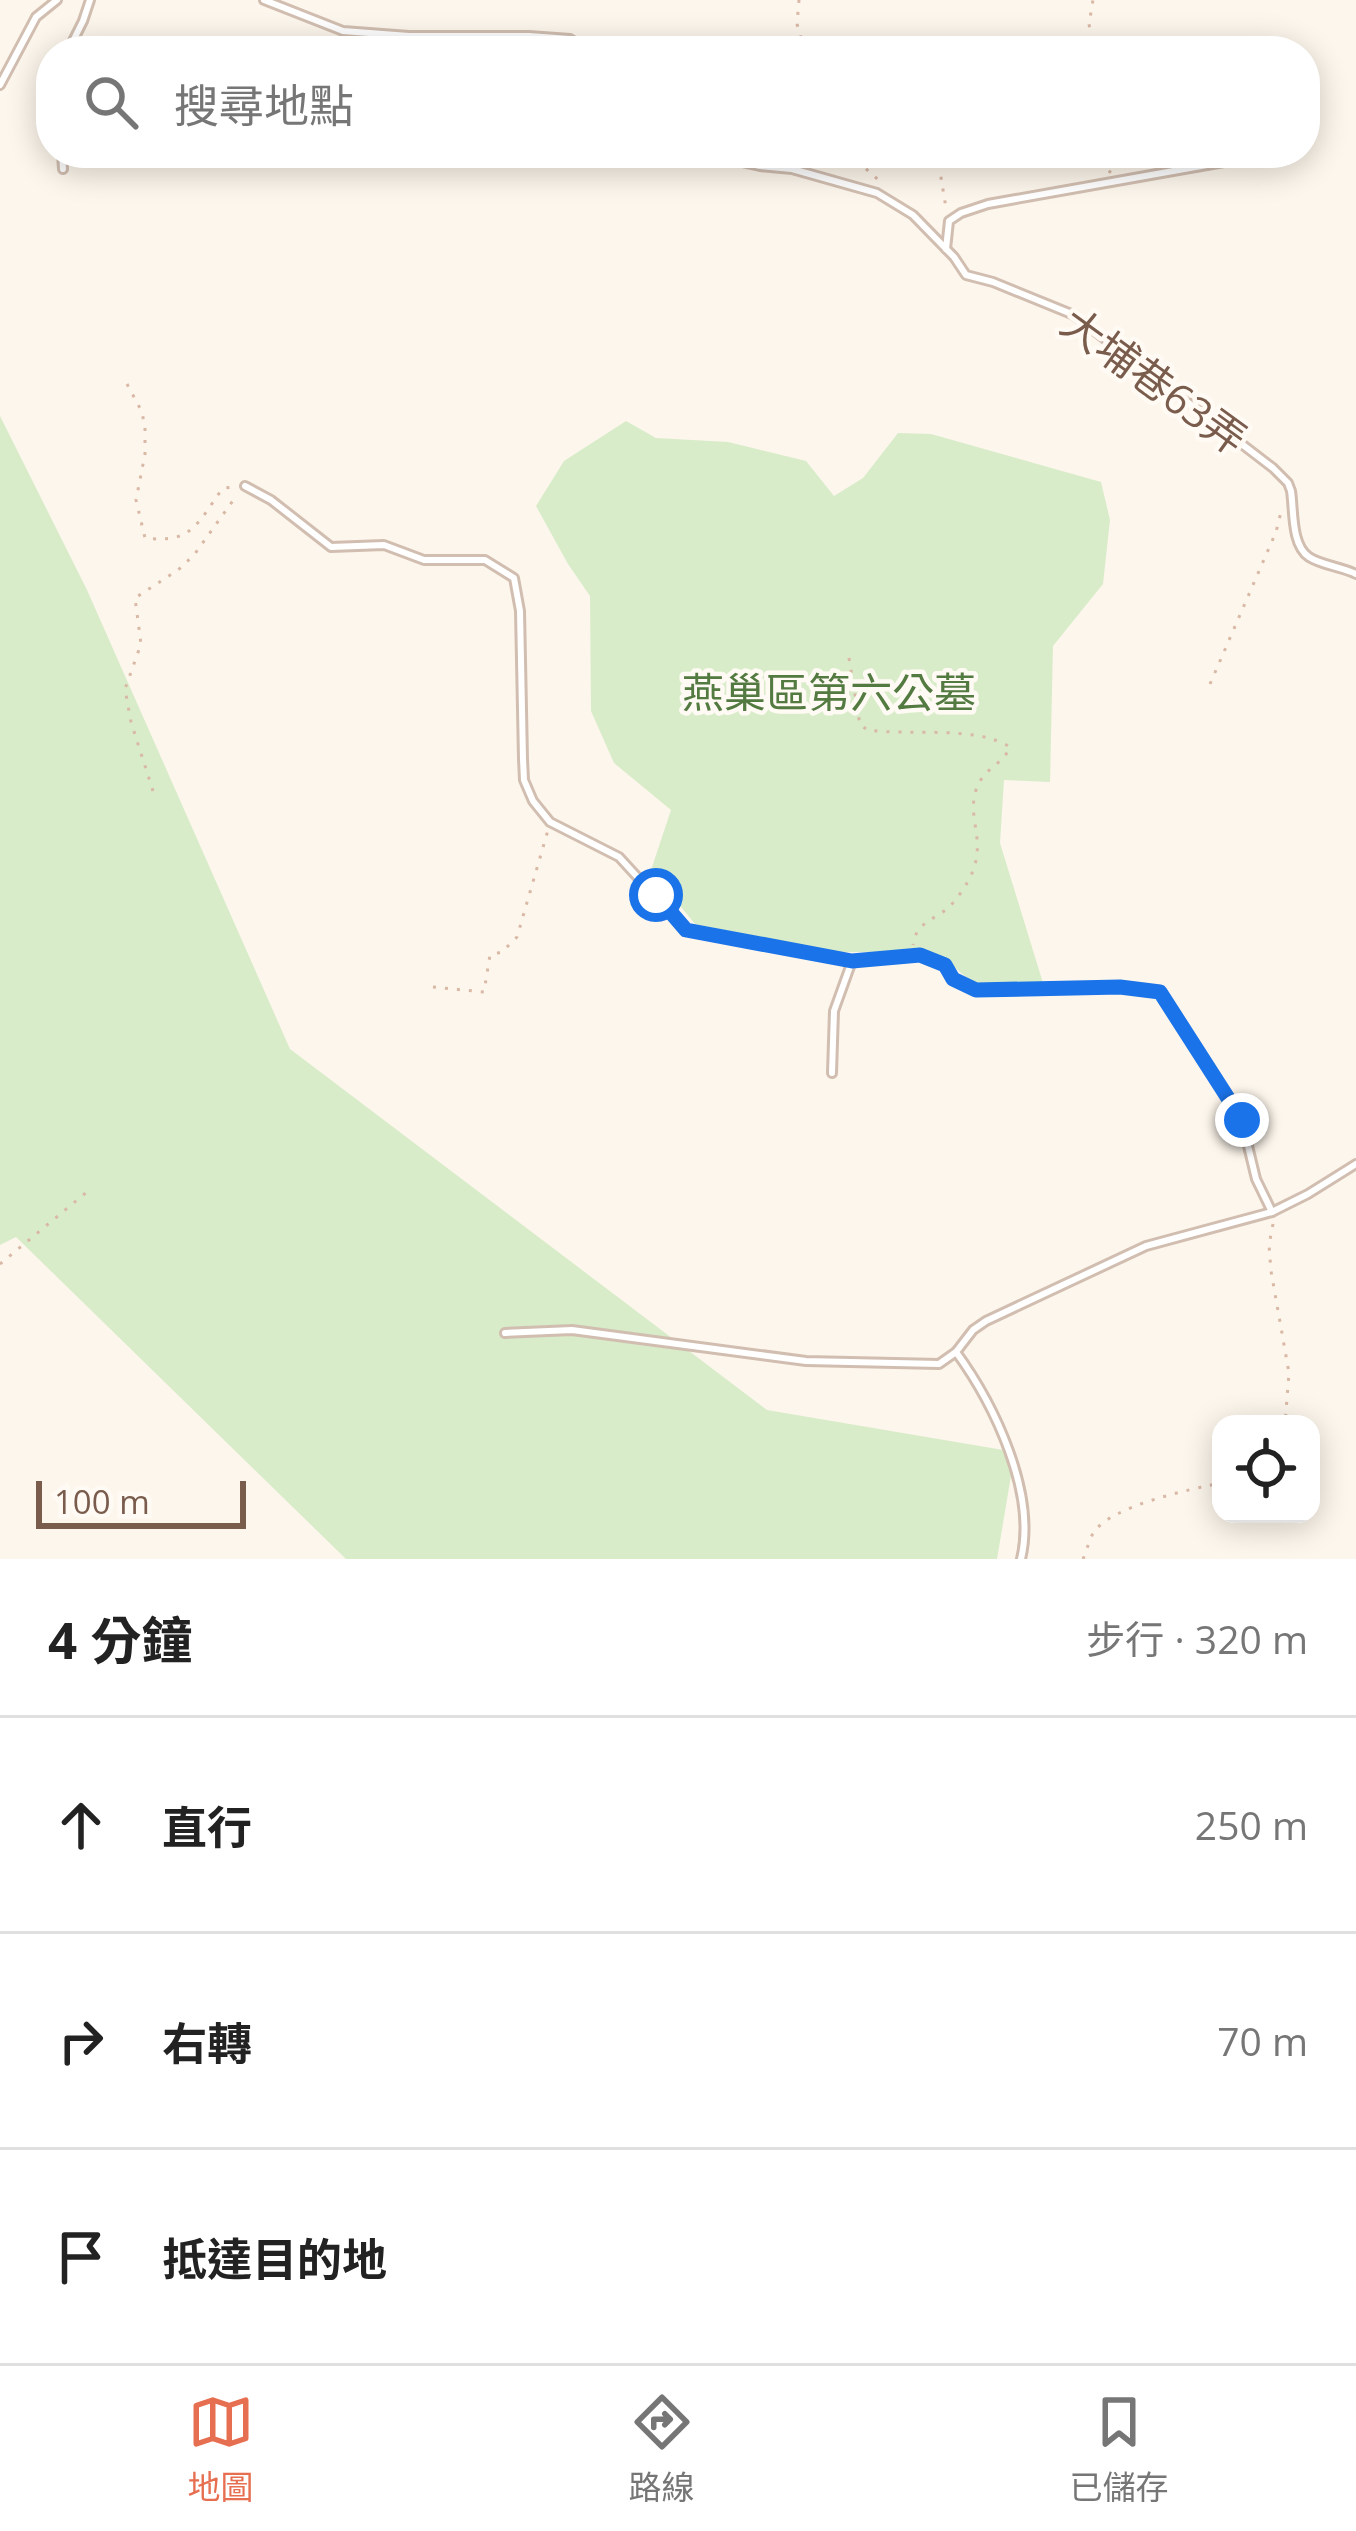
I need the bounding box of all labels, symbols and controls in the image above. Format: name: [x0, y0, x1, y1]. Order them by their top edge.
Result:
search box: [36, 36, 1320, 168]
icon: search: [78, 69, 144, 135]
text: 搜尋地點: [174, 74, 354, 135]
street label: 大埔巷63弄: [1051, 293, 1259, 466]
park label: 燕巢區第六公墓: [682, 663, 976, 720]
route start: [629, 868, 683, 922]
route end: [1215, 1093, 1269, 1147]
map controls: [1212, 1415, 1320, 1523]
button: locate: [1212, 1415, 1320, 1523]
scale bar: [36, 1475, 246, 1528]
text: 100 m: [54, 1479, 150, 1524]
text: 4 分鐘: [48, 1604, 192, 1674]
text: 步行 · 320 m: [1086, 1612, 1308, 1665]
icon: ahead: [48, 1792, 114, 1858]
text: 直行: [162, 1796, 252, 1857]
text: 250 m: [1195, 1798, 1308, 1851]
icon: right: [48, 2008, 114, 2074]
text: 右轉: [162, 2012, 252, 2073]
text: 70 m: [1217, 2014, 1308, 2067]
icon: arrive: [48, 2224, 114, 2290]
text: 抵達目的地: [162, 2228, 387, 2289]
tab: 地圖: [188, 2389, 254, 2509]
tab: 路線: [629, 2389, 695, 2509]
tab: 已儲存: [1070, 2389, 1169, 2509]

